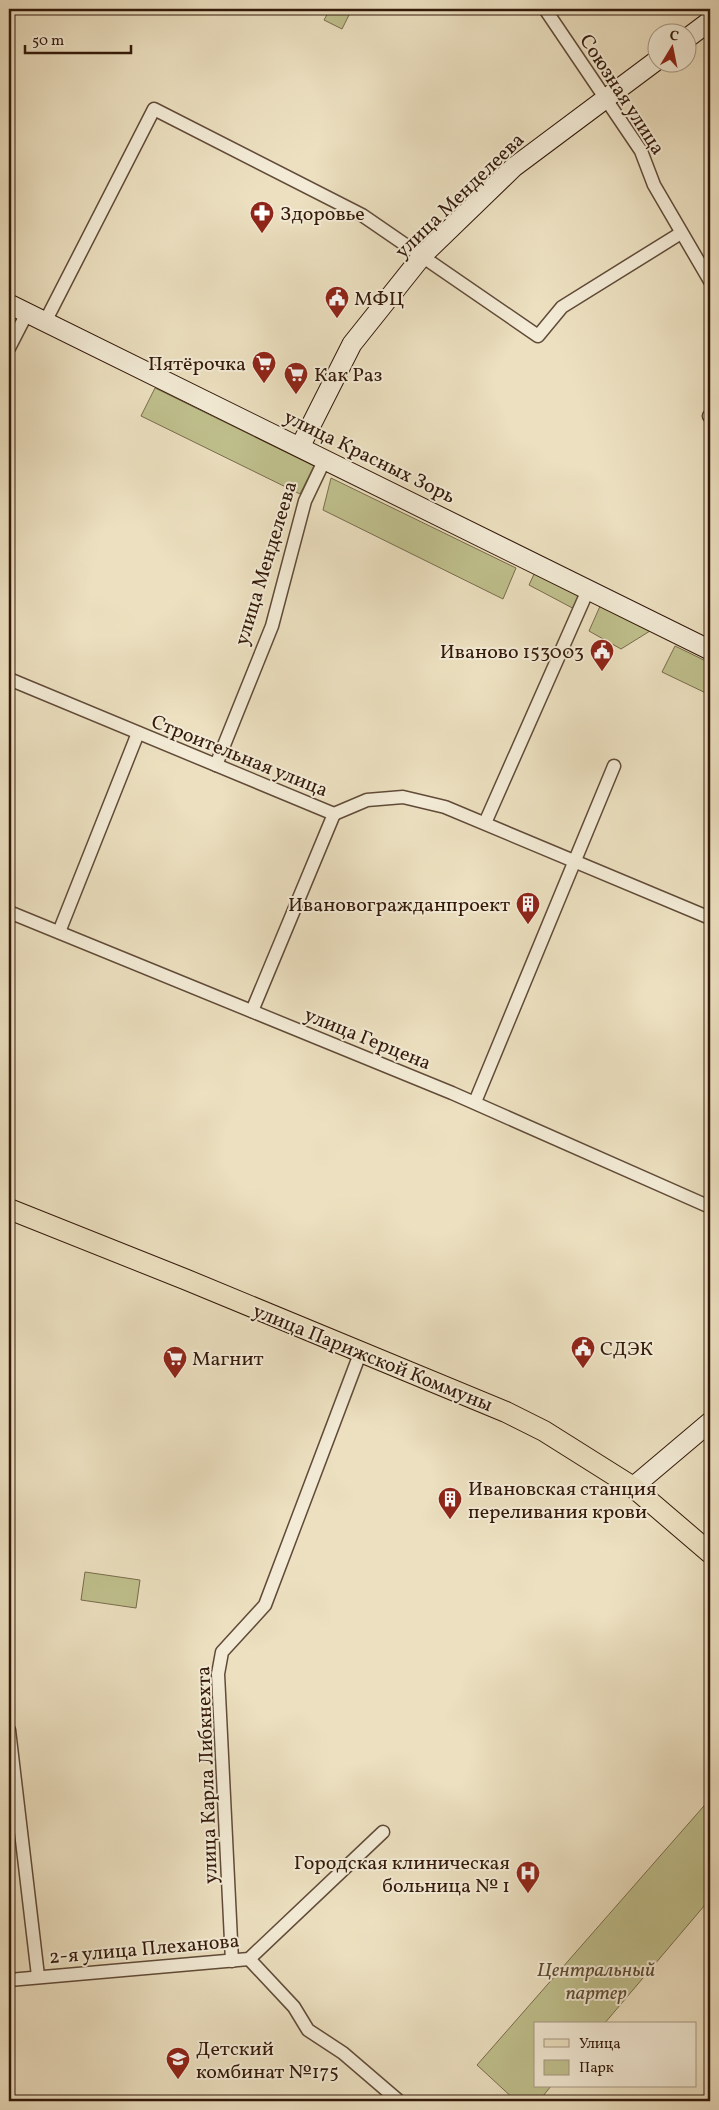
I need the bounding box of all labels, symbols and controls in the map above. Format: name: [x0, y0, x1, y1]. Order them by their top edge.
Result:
scale bar: [25, 22, 131, 54]
north arrow: [646, 22, 696, 72]
text: С: [668, 27, 680, 47]
street label: Союзная улица: [572, 29, 671, 161]
text: 50 m: [32, 31, 64, 52]
street label: улица Менделеева: [389, 127, 531, 266]
pharmacy icon: Здоровье: [249, 200, 275, 234]
place label: Здоровье: [280, 201, 365, 229]
public building icon: МФЦ: [324, 285, 350, 319]
place label: МФЦ: [354, 286, 405, 314]
supermarket icon: Пятёрочка: [251, 350, 277, 384]
place label: Пятёрочка: [148, 351, 246, 379]
supermarket icon: Как Раз: [283, 361, 309, 395]
place label: Как Раз: [314, 362, 382, 390]
street label: улица Красных Зорь: [279, 404, 460, 512]
street label: улица Менделеева: [229, 478, 305, 649]
public building icon: Иваново 153003: [589, 638, 615, 672]
place label: Иваново 153003: [440, 639, 584, 667]
street label: Строительная улица: [147, 709, 332, 805]
building icon: Ивановогражданпроект: [515, 891, 541, 925]
place label: Ивановогражданпроект: [288, 892, 510, 920]
street label: улица Герцена: [300, 1002, 435, 1078]
street label: улица Парижской Коммуны: [248, 1298, 496, 1420]
public building icon: СДЭК: [570, 1335, 596, 1369]
place label: СДЭК: [600, 1336, 653, 1364]
supermarket icon: Магнит: [162, 1345, 188, 1379]
place label: Магнит: [192, 1346, 264, 1374]
place label: Ивановская станция переливания крови: [468, 1476, 656, 1527]
building icon: Ивановская станция переливания крови: [437, 1486, 463, 1520]
street label: улица Карла Либкнехта: [190, 1665, 226, 1884]
place label: Городская клиническая больница № 1: [294, 1850, 510, 1901]
hospital icon: Городская клиническая больница № 1: [515, 1860, 541, 1894]
street label: 2-я улица Плеханова: [48, 1928, 241, 1972]
park label: Центральный партер: [537, 1957, 655, 2008]
legend: [534, 2022, 696, 2088]
text: Улица: [579, 2034, 621, 2055]
place label: Детский комбинат №175: [196, 2036, 339, 2087]
school or university icon: Детский комбинат №175: [165, 2046, 191, 2080]
text: Парк: [579, 2058, 614, 2079]

